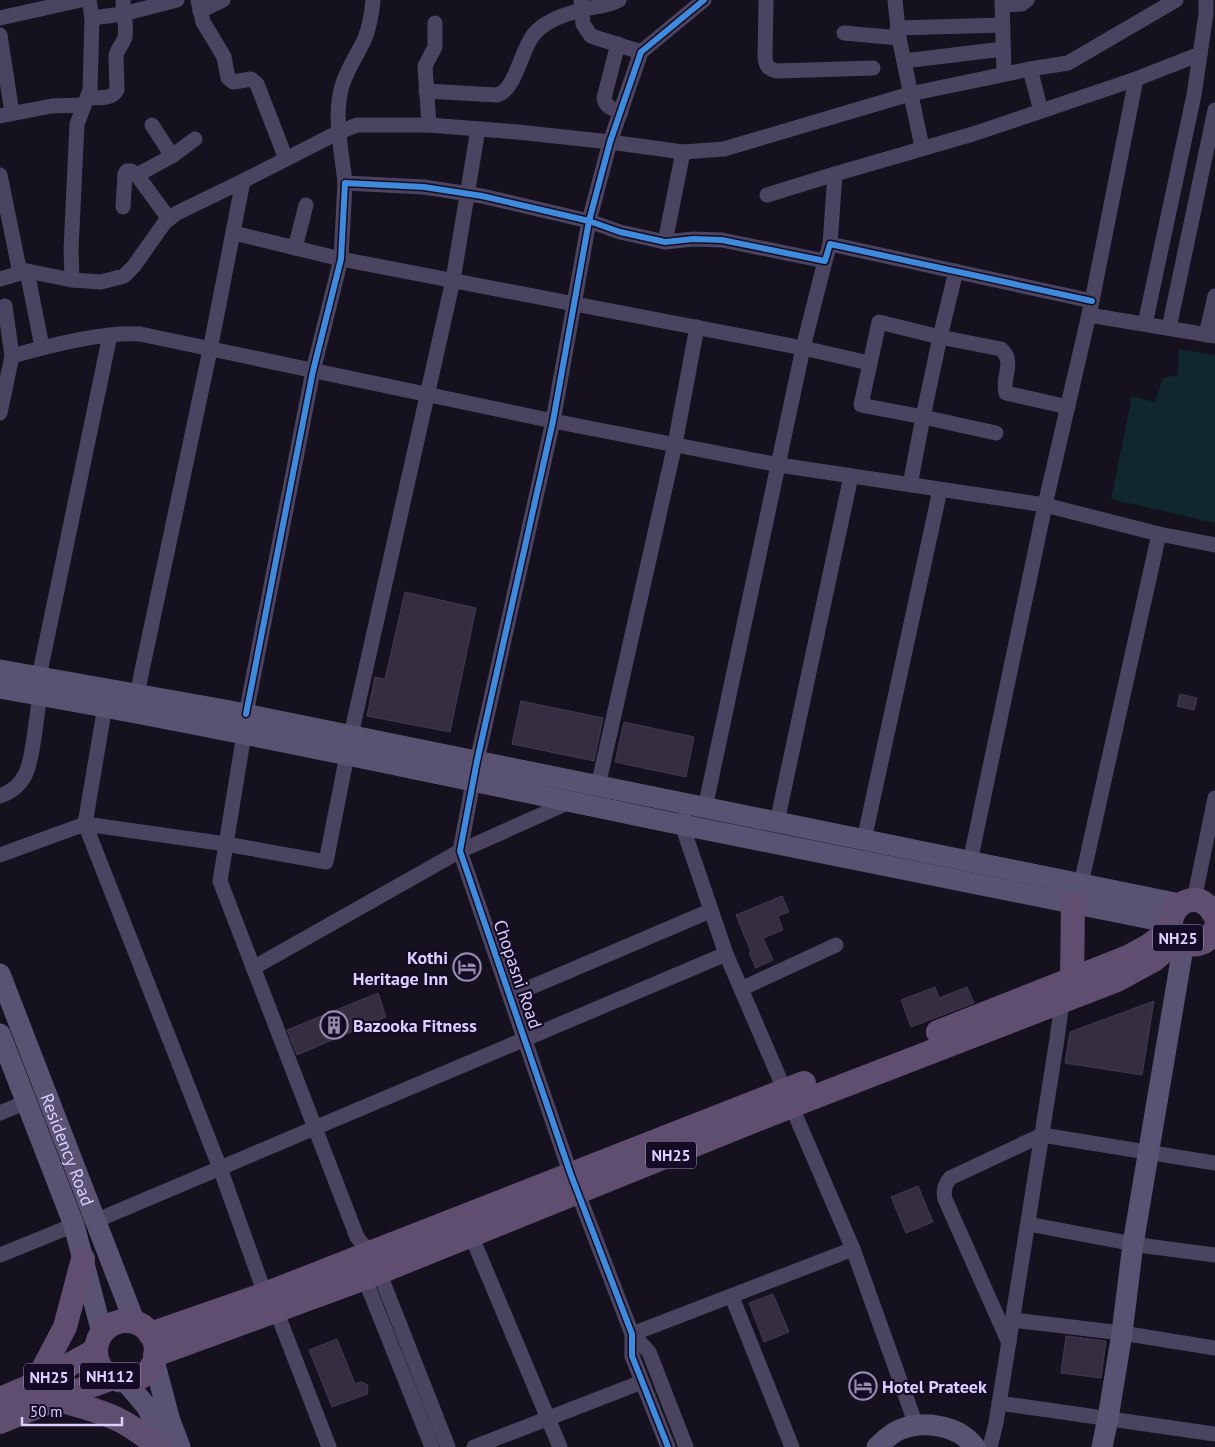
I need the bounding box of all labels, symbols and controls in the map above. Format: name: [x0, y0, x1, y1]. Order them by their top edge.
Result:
street label: Chopasni Road: [489, 917, 547, 1031]
road number: NH25: [1153, 924, 1203, 951]
place label: Kothi Heritage Inn: [353, 946, 448, 990]
hotel icon: Kothi Heritage Inn: [452, 952, 482, 982]
building icon: Bazooka Fitness: [319, 1010, 349, 1040]
place label: Bazooka Fitness: [353, 1014, 477, 1037]
street label: Residency Road: [36, 1090, 100, 1209]
road number: NH25: [646, 1142, 696, 1168]
road number: NH112: [80, 1362, 140, 1390]
road number: NH25: [24, 1364, 74, 1390]
hotel icon: Hotel Prateek: [848, 1371, 878, 1401]
place label: Hotel Prateek: [882, 1375, 987, 1398]
scale bar: [22, 1394, 122, 1426]
text: 50 m: [30, 1402, 63, 1421]

